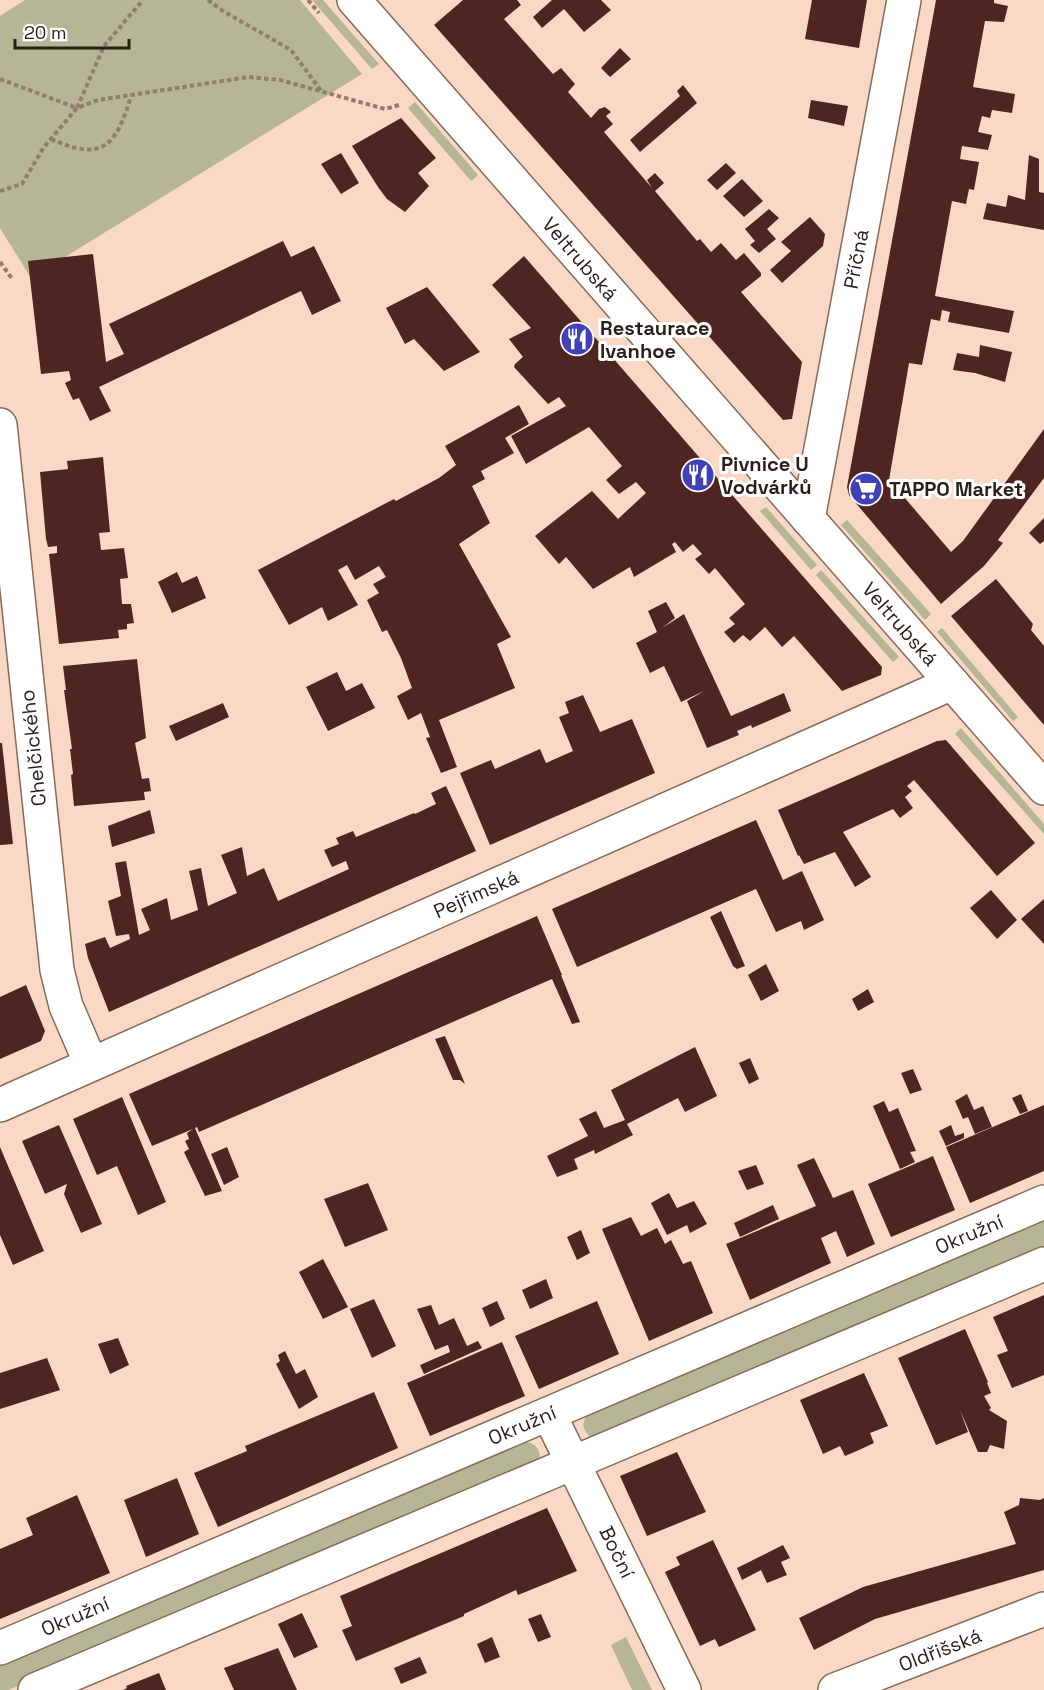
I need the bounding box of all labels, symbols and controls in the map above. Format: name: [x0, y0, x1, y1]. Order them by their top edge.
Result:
scale bar: [15, 12, 129, 50]
text: 20 m: [24, 21, 67, 44]
street label: Veltrubská: [536, 212, 624, 306]
street label: Příčná: [837, 227, 875, 291]
place label: Restaurace Ivanhoe: [600, 315, 709, 364]
restaurant icon: Restaurace Ivanhoe: [559, 321, 595, 357]
place label: Pivnice U Vodvárků: [721, 451, 812, 500]
restaurant icon: Pivnice U Vodvárků: [680, 457, 716, 493]
supermarket icon: TAPPO Market: [848, 471, 884, 507]
place label: TAPPO Market: [889, 476, 1023, 502]
street label: Veltrubská: [856, 577, 944, 671]
street label: Chelčického: [14, 688, 52, 808]
street label: Pejřimská: [429, 864, 523, 924]
street label: Okružní: [931, 1208, 1007, 1260]
street label: Okružní: [484, 1399, 560, 1451]
street label: Boční: [593, 1522, 641, 1582]
street label: Okružní: [37, 1590, 113, 1642]
street label: Oldřišská: [895, 1622, 985, 1678]

